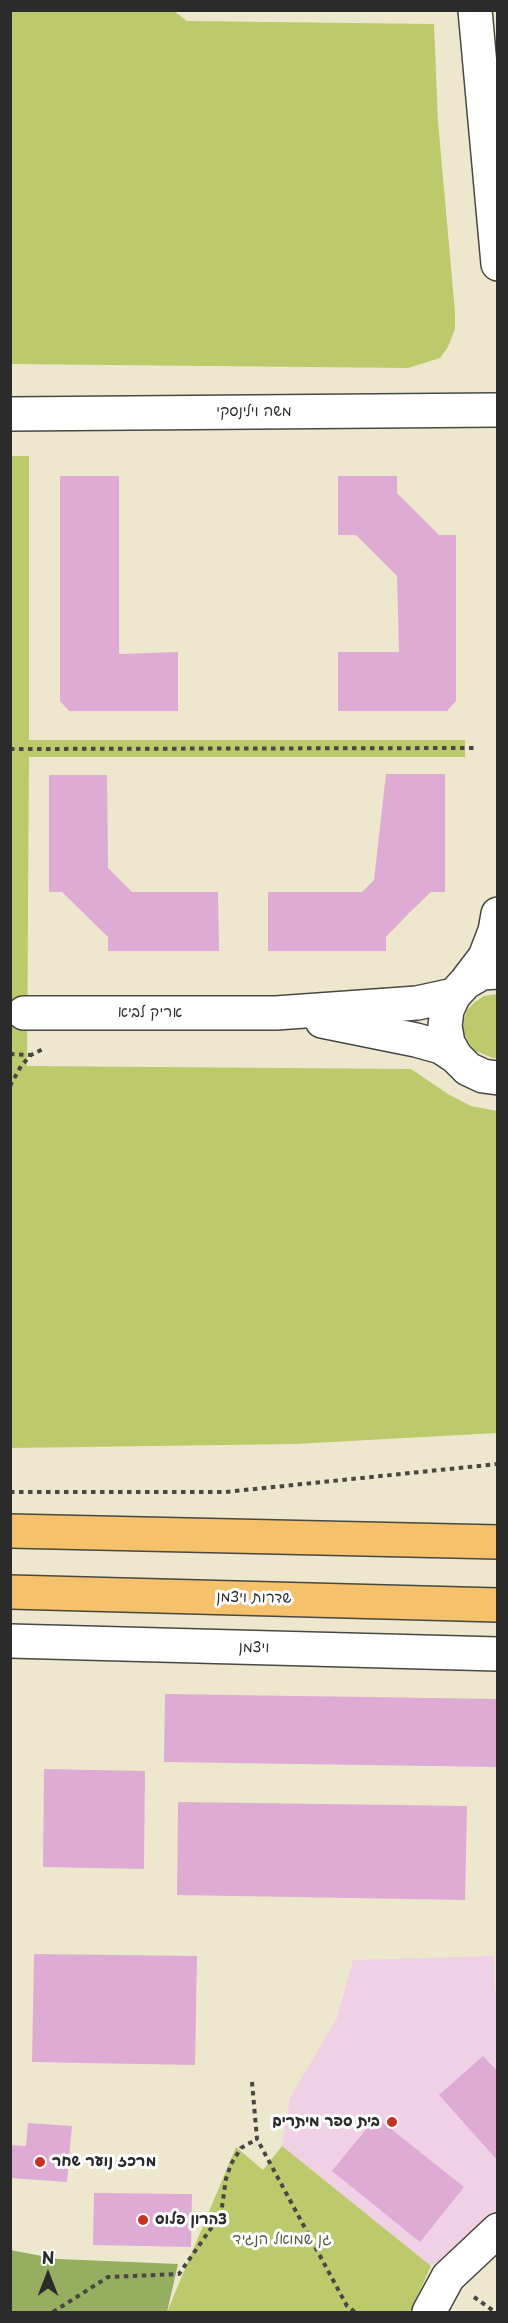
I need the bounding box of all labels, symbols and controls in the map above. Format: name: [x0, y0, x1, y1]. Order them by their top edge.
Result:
street label: משה וילינסקי: [216, 403, 292, 421]
street label: אריק לביא: [118, 1004, 182, 1022]
street label: שדרות ויצמן: [216, 1588, 292, 1608]
street label: ויצמן: [239, 1639, 269, 1657]
place label: בית ספר מיתרים: [272, 2113, 380, 2131]
marker: בית ספר מיתרים: [385, 2115, 399, 2129]
place label: מרכז נוער שחר: [52, 2153, 156, 2171]
marker: מרכז נוער שחר: [33, 2155, 47, 2169]
place label: צהרון פלוס: [155, 2211, 227, 2229]
marker: צהרון פלוס: [136, 2213, 150, 2227]
park label: גן שמואל הנגיד: [233, 2231, 331, 2249]
north arrow: [18, 2245, 78, 2305]
text: N: [42, 2245, 54, 2269]

